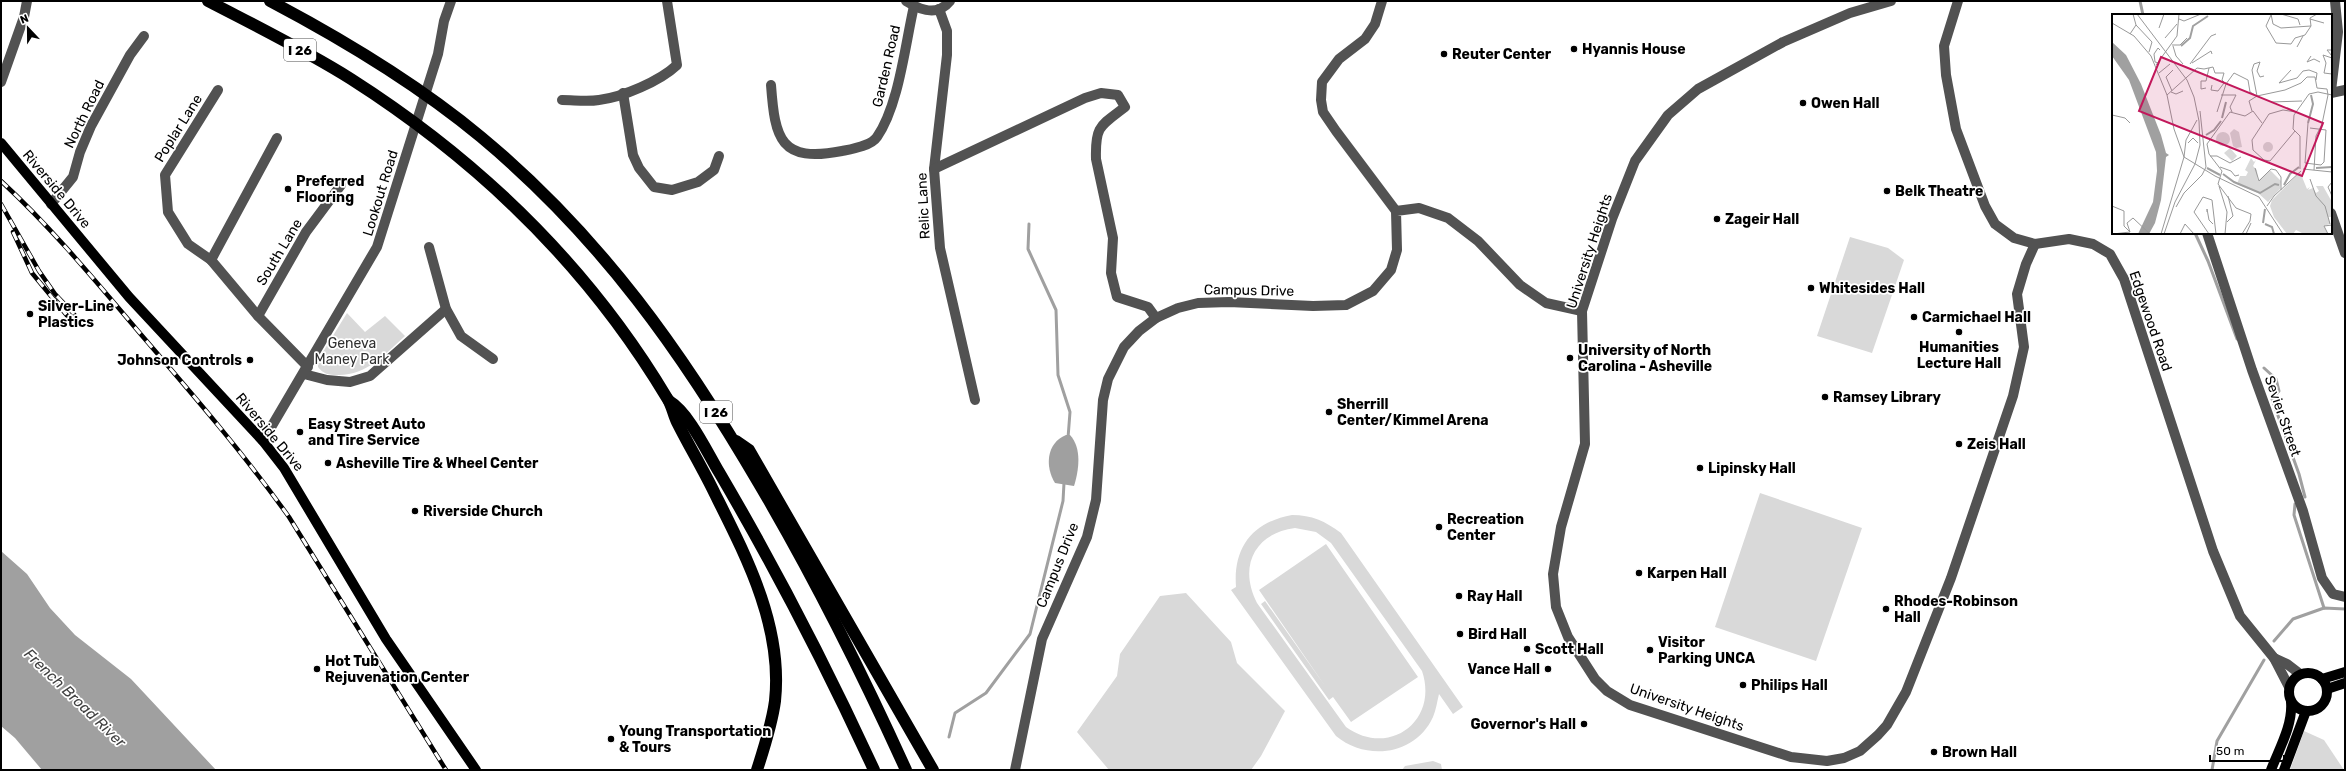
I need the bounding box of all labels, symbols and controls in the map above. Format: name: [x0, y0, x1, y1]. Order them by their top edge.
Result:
north arrow: [8, 8, 48, 48]
text: N: [18, 12, 31, 27]
inset map: [2112, 14, 2332, 234]
street label: Garden Road: [869, 23, 904, 109]
road number: I 26: [284, 39, 316, 61]
place label: Hyannis House: [1582, 41, 1685, 58]
marker: Hyannis House: [1569, 44, 1579, 54]
place label: Reuter Center: [1452, 46, 1552, 63]
marker: Reuter Center: [1439, 49, 1449, 59]
street label: North Road: [61, 77, 108, 151]
street label: Poplar Lane: [151, 91, 206, 165]
place label: Owen Hall: [1811, 95, 1879, 112]
marker: Owen Hall: [1798, 98, 1808, 108]
street label: Riverside Drive: [19, 147, 94, 232]
street label: Lookout Road: [359, 148, 402, 238]
street label: Relic Lane: [913, 172, 934, 240]
place label: Preferred Flooring: [296, 173, 364, 206]
place label: Belk Theatre: [1895, 183, 1983, 200]
marker: Preferred Flooring: [283, 184, 293, 194]
marker: Belk Theatre: [1882, 186, 1892, 196]
street label: University Heights: [1563, 192, 1616, 311]
place label: Zageir Hall: [1725, 211, 1799, 228]
marker: Zageir Hall: [1712, 214, 1722, 224]
street label: South Lane: [253, 216, 306, 289]
street label: Edgewood Road: [2125, 269, 2176, 373]
place label: Whitesides Hall: [1819, 280, 1925, 297]
street label: Campus Drive: [1204, 281, 1295, 300]
marker: Whitesides Hall: [1806, 283, 1816, 293]
place label: Silver-Line Plastics: [38, 298, 114, 331]
marker: Silver-Line Plastics: [25, 309, 35, 319]
place label: Carmichael Hall: [1922, 309, 2031, 326]
marker: Carmichael Hall: [1909, 312, 1919, 322]
marker: Humanities Lecture Hall: [1954, 327, 1964, 337]
park label: Geneva Maney Park: [315, 335, 390, 368]
place label: Humanities Lecture Hall: [1917, 339, 2001, 372]
place label: University of North Carolina - Asheville: [1578, 342, 1712, 375]
place label: Johnson Controls: [117, 352, 242, 369]
marker: University of North Carolina - Asheville: [1565, 353, 1575, 363]
marker: Johnson Controls: [245, 355, 255, 365]
street label: Sevier Street: [2261, 374, 2304, 459]
place label: Ramsey Library: [1833, 389, 1942, 406]
street label: Riverside Drive: [232, 390, 307, 475]
marker: Ramsey Library: [1820, 392, 1830, 402]
place label: Sherrill Center/Kimmel Arena: [1337, 396, 1488, 429]
road number: I 26: [700, 401, 732, 423]
marker: Sherrill Center/Kimmel Arena: [1324, 407, 1334, 417]
place label: Easy Street Auto and Tire Service: [308, 416, 426, 449]
marker: Easy Street Auto and Tire Service: [295, 427, 305, 437]
place label: Zeis Hall: [1967, 436, 2026, 453]
marker: Zeis Hall: [1954, 439, 1964, 449]
place label: Asheville Tire & Wheel Center: [336, 455, 539, 472]
marker: Asheville Tire & Wheel Center: [323, 458, 333, 468]
place label: Lipinsky Hall: [1708, 460, 1796, 477]
marker: Lipinsky Hall: [1695, 463, 1705, 473]
place label: Riverside Church: [423, 503, 543, 520]
marker: Riverside Church: [410, 506, 420, 516]
place label: Recreation Center: [1447, 511, 1524, 544]
street label: Campus Drive: [1033, 520, 1082, 610]
marker: Recreation Center: [1434, 522, 1444, 532]
place label: Karpen Hall: [1647, 565, 1727, 582]
marker: Karpen Hall: [1634, 568, 1644, 578]
place label: Ray Hall: [1467, 588, 1522, 605]
marker: Ray Hall: [1454, 591, 1464, 601]
place label: Rhodes-Robinson Hall: [1894, 593, 2018, 626]
marker: Rhodes-Robinson Hall: [1881, 604, 1891, 614]
place label: Bird Hall: [1468, 626, 1527, 643]
marker: Bird Hall: [1455, 629, 1465, 639]
place label: Visitor Parking UNCA: [1658, 634, 1755, 667]
place label: Scott Hall: [1535, 641, 1604, 658]
marker: Scott Hall: [1522, 644, 1532, 654]
water label: French Broad River: [21, 645, 130, 752]
marker: Visitor Parking UNCA: [1645, 645, 1655, 655]
place label: Hot Tub Rejuvenation Center: [325, 653, 470, 686]
place label: Vance Hall: [1468, 661, 1540, 678]
marker: Hot Tub Rejuvenation Center: [312, 664, 322, 674]
marker: Vance Hall: [1543, 664, 1553, 674]
place label: Philips Hall: [1751, 677, 1828, 694]
street label: University Heights: [1627, 680, 1746, 735]
marker: Philips Hall: [1738, 680, 1748, 690]
place label: Governor's Hall: [1470, 716, 1576, 733]
marker: Governor's Hall: [1579, 719, 1589, 729]
place label: Young Transportation & Tours: [619, 723, 771, 756]
marker: Young Transportation & Tours: [606, 734, 616, 744]
scale bar: [2210, 737, 2284, 763]
place label: Brown Hall: [1942, 744, 2017, 761]
text: 50 m: [2216, 744, 2244, 758]
marker: Brown Hall: [1929, 747, 1939, 757]

